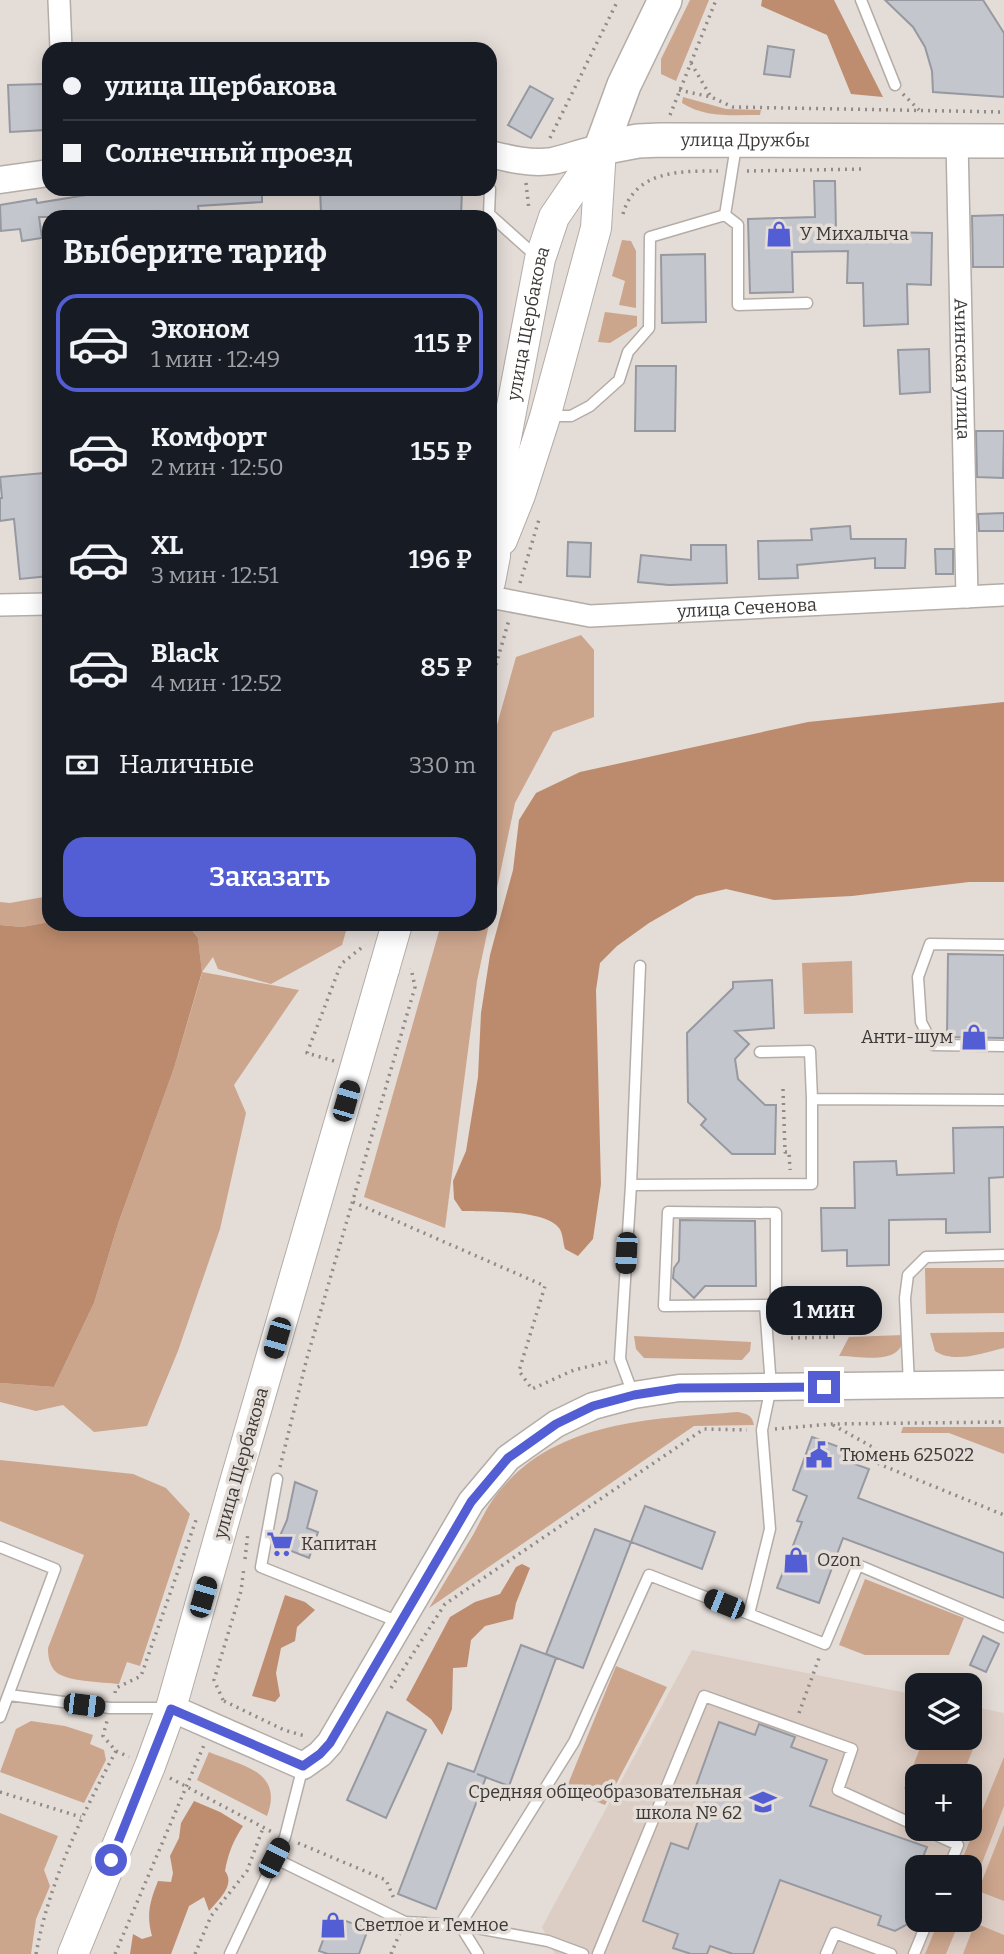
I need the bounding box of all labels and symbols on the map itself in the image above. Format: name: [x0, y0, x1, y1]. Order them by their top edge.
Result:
street label: улица Дружбы: [680, 129, 810, 151]
shop icon: У Михалыча: [764, 219, 794, 249]
place label: У Михалыча: [800, 223, 909, 245]
street label: улица Щербакова: [502, 243, 554, 403]
street label: Ачинская улица: [949, 298, 975, 440]
street label: улица Сеченова: [676, 593, 818, 623]
shop icon: Анти-шум: [959, 1022, 989, 1052]
place label: Анти-шум: [861, 1026, 953, 1048]
car: [331, 1078, 362, 1124]
car: [615, 1231, 638, 1275]
callout: 1 мин: [766, 1286, 882, 1334]
car: [262, 1315, 293, 1361]
route end: [808, 1371, 840, 1403]
street label: улица Щербакова: [209, 1385, 273, 1542]
public building icon: Тюмень 625022: [804, 1440, 834, 1470]
place label: Тюмень 625022: [840, 1444, 974, 1466]
supermarket icon: Капитан: [265, 1529, 295, 1559]
place label: Капитан: [301, 1533, 377, 1555]
shop icon: Ozon: [781, 1545, 811, 1575]
place label: Ozon: [817, 1549, 861, 1571]
car: [188, 1574, 219, 1620]
car: [701, 1586, 748, 1622]
car: [62, 1692, 107, 1718]
place label: Средняя общеобразовательная школа № 62: [468, 1781, 742, 1824]
school or university icon: Средняя общеобразовательная школа № 62: [748, 1787, 778, 1817]
car: [256, 1835, 293, 1881]
route start: [95, 1844, 127, 1876]
shop icon: Светлое и Темное: [318, 1910, 348, 1940]
place label: Светлое и Темное: [354, 1914, 509, 1936]

